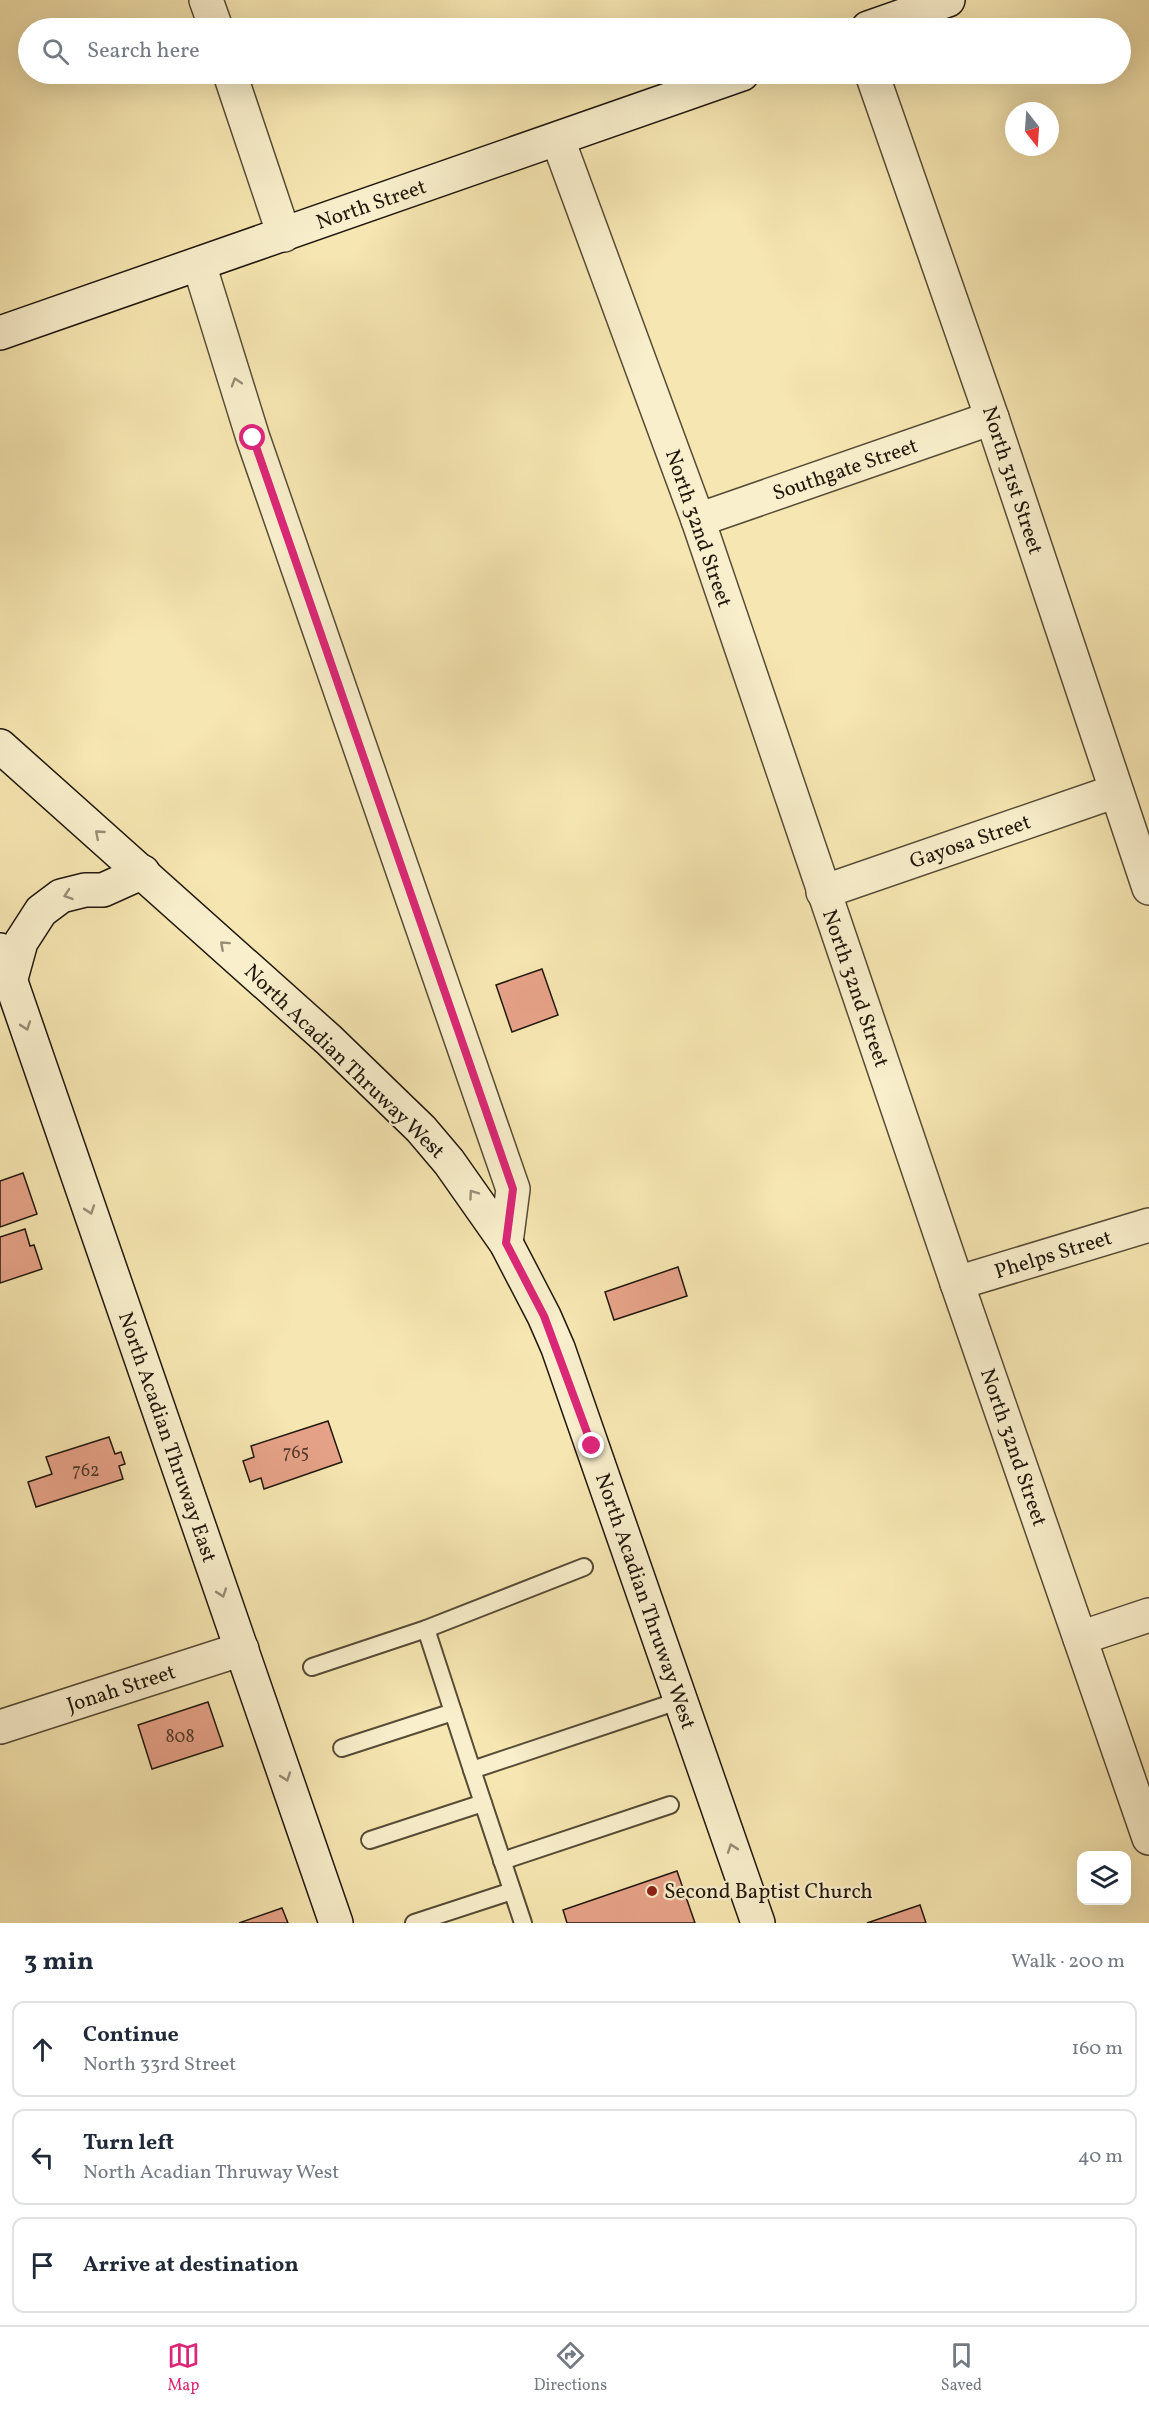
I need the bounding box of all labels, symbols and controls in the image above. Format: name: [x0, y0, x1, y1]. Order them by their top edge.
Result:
search box: [18, 18, 1131, 84]
icon: search: [39, 35, 72, 68]
text: Search here: [87, 36, 200, 67]
north arrow: [1005, 102, 1059, 156]
street label: North Street: [313, 173, 430, 238]
one-way arrow: [231, 377, 243, 388]
street label: North 31st Street: [974, 403, 1049, 558]
route start: [239, 424, 265, 450]
street label: Southgate Street: [769, 432, 922, 509]
street label: North 32nd Street: [657, 446, 738, 611]
street label: Gayosa Street: [906, 808, 1035, 877]
one-way arrow: [96, 830, 106, 841]
one-way arrow: [64, 888, 74, 900]
street label: North 32nd Street: [814, 906, 895, 1071]
one-way arrow: [220, 941, 230, 952]
street label: North Acadian Thruway West: [237, 958, 451, 1166]
one-way arrow: [18, 1020, 31, 1031]
one-way arrow: [469, 1190, 480, 1201]
one-way arrow: [82, 1204, 95, 1215]
street label: Phelps Street: [991, 1224, 1116, 1287]
street label: North Acadian Thruway East: [110, 1308, 223, 1567]
street label: North 32nd Street: [972, 1365, 1053, 1530]
route end: [578, 1432, 604, 1458]
house number: 765: [283, 1441, 309, 1466]
house number: 762: [72, 1459, 100, 1484]
street label: North Acadian Thruway West: [587, 1470, 702, 1733]
one-way arrow: [215, 1587, 228, 1598]
street label: Jonah Street: [63, 1658, 180, 1721]
house number: 808: [165, 1725, 195, 1750]
one-way arrow: [278, 1771, 291, 1782]
one-way arrow: [726, 1843, 739, 1854]
map controls: [1077, 1851, 1131, 1905]
button: layers: [1077, 1851, 1131, 1905]
place label: Second Baptist Church: [664, 1878, 873, 1907]
marker: Second Baptist Church: [645, 1884, 659, 1898]
text: 3 min: [24, 1944, 94, 1980]
text: Walk · 200 m: [1011, 1948, 1125, 1976]
text: Continue: [83, 2020, 179, 2051]
icon: ahead: [26, 2033, 59, 2066]
text: 160 m: [1071, 2035, 1123, 2063]
text: North 33rd Street: [83, 2051, 236, 2079]
text: Turn left: [83, 2128, 174, 2159]
icon: left: [26, 2141, 59, 2174]
text: 40 m: [1078, 2143, 1123, 2171]
text: North Acadian Thruway West: [83, 2159, 339, 2187]
icon: arrive: [26, 2249, 59, 2282]
text: Arrive at destination: [83, 2250, 299, 2281]
tab: Map: [167, 2339, 200, 2397]
tab: Directions: [534, 2339, 607, 2397]
tab: Saved: [941, 2339, 982, 2397]

